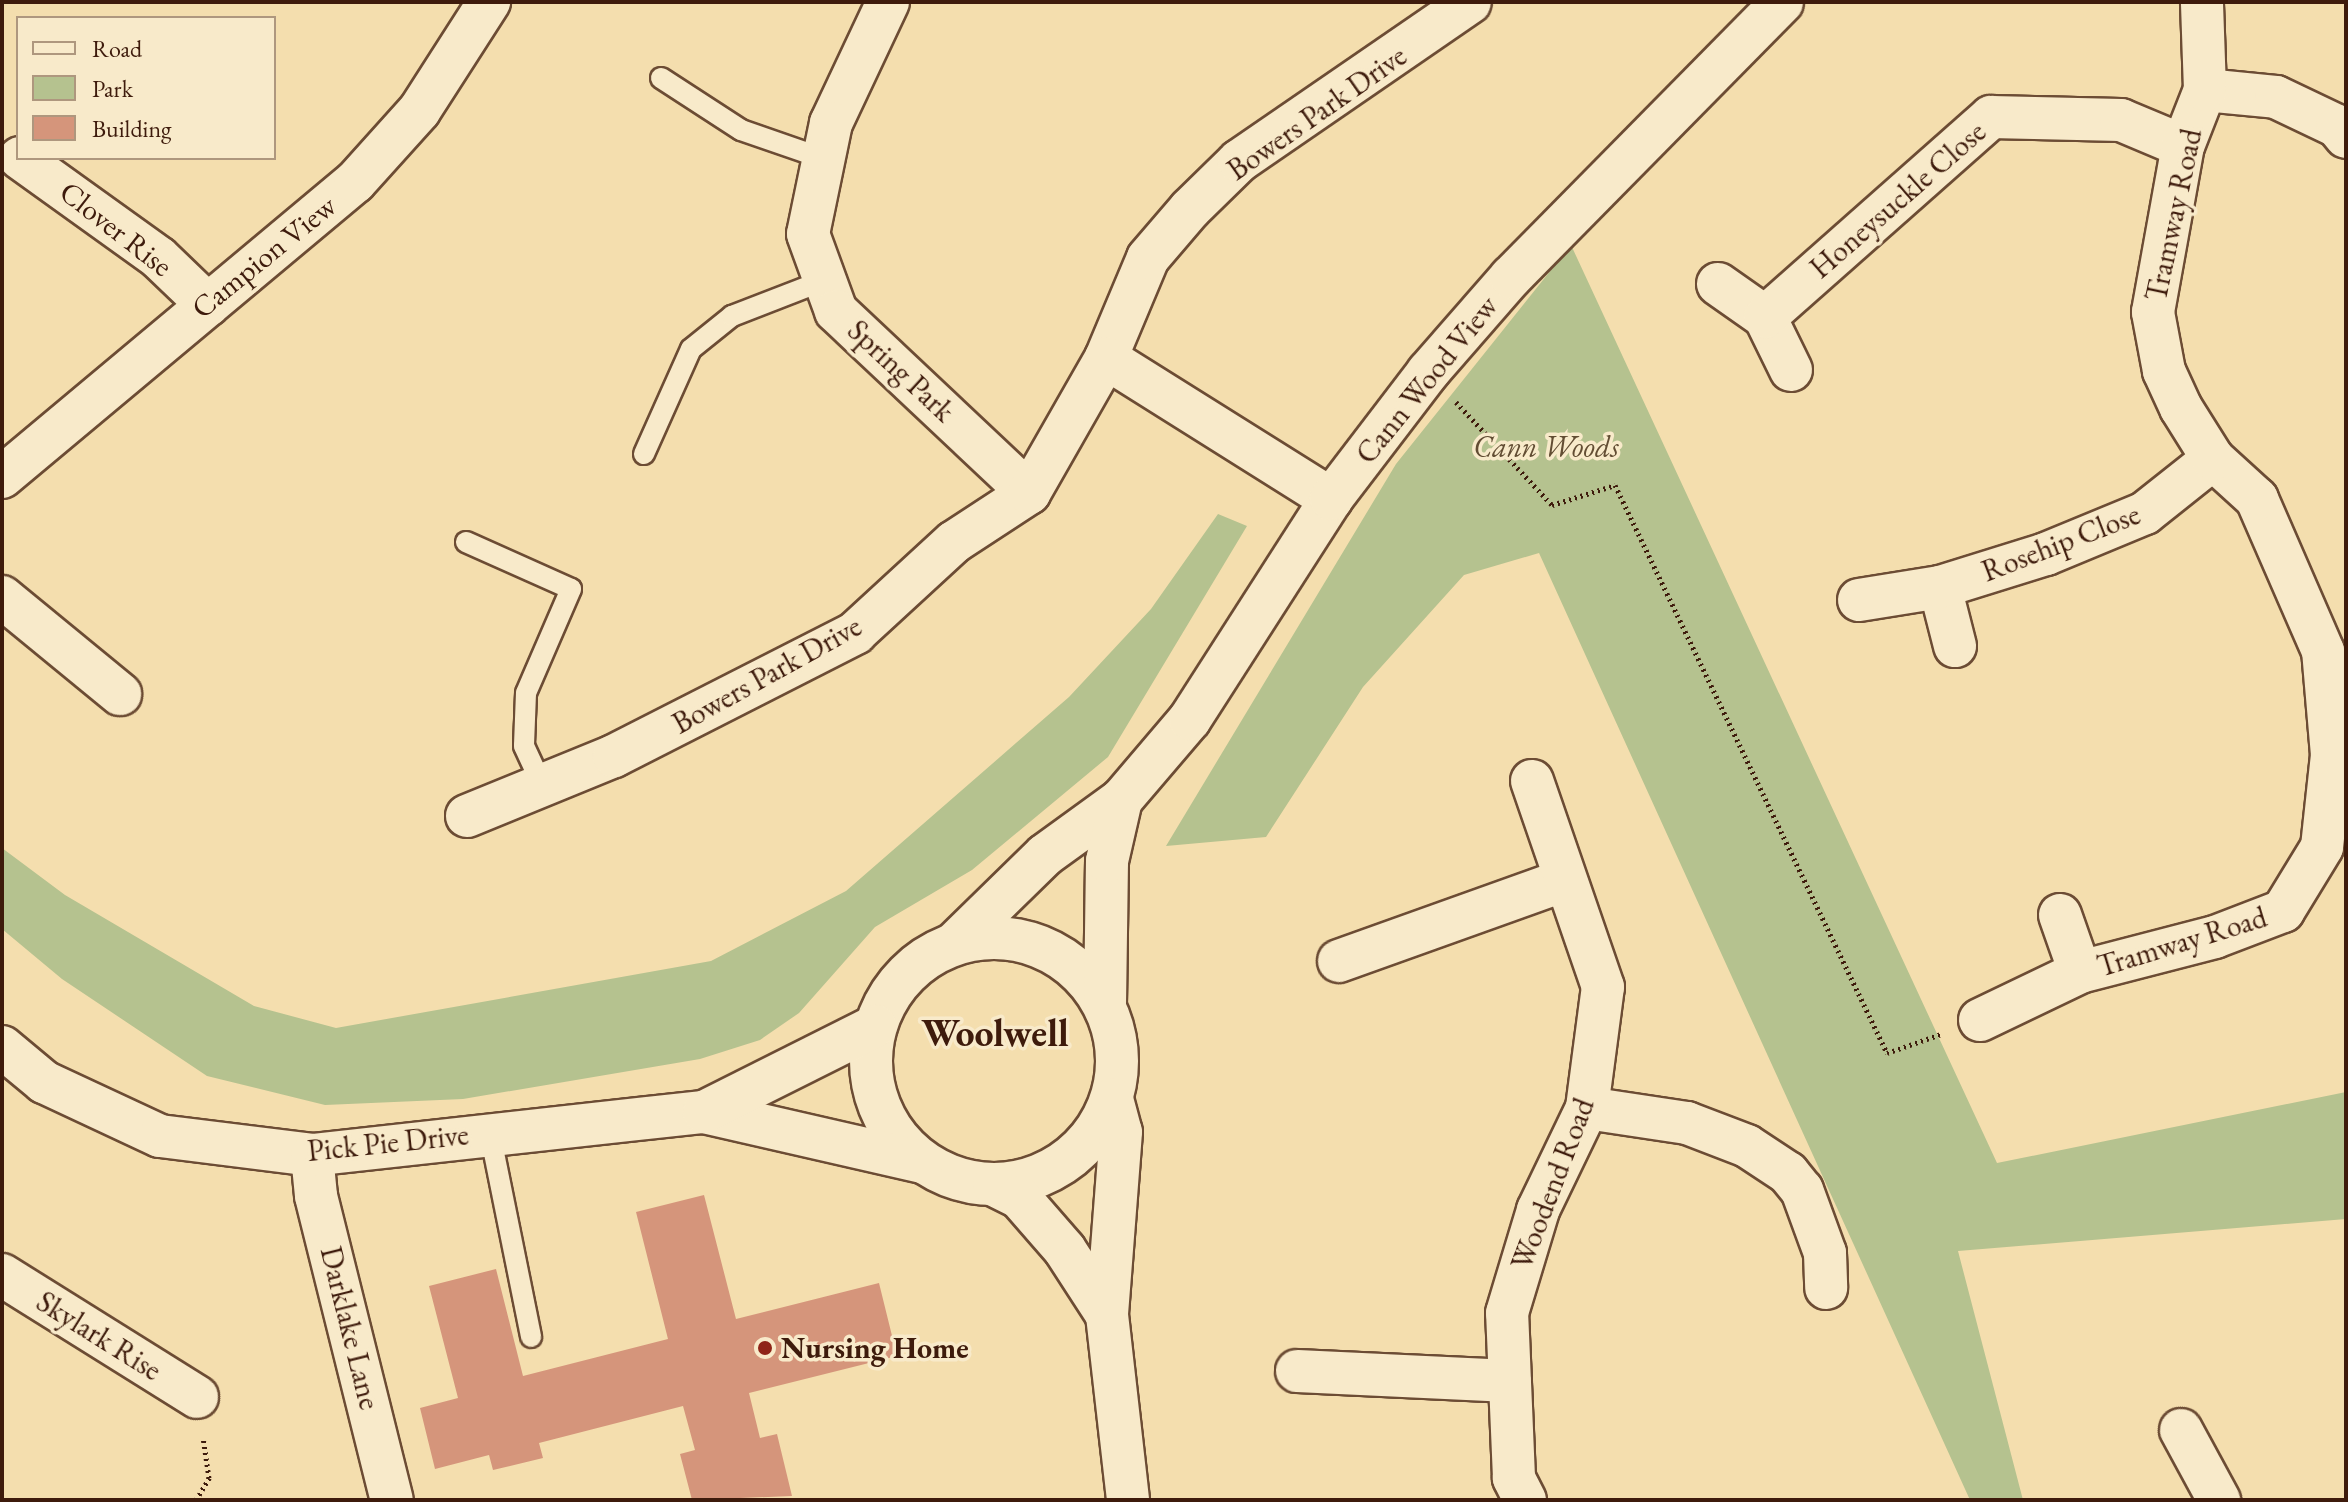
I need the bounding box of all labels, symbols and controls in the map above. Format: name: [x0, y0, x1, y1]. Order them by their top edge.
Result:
legend: [16, 16, 276, 160]
text: Road: [92, 33, 142, 64]
street label: Bowers Park Drive: [1220, 38, 1414, 188]
text: Park: [92, 73, 133, 104]
text: Building: [92, 113, 172, 144]
street label: Honeysuckle Close: [1803, 114, 1993, 286]
street label: Tramway Road: [2138, 125, 2210, 305]
street label: Clover Rise: [52, 174, 180, 284]
street label: Campion View: [185, 188, 343, 326]
street label: Cann Wood View: [1348, 289, 1506, 471]
street label: Spring Park: [840, 313, 962, 429]
park label: Cann Woods: [1473, 429, 1619, 465]
street label: Rosehip Close: [1977, 496, 2145, 590]
street label: Bowers Park Drive: [666, 608, 868, 742]
street label: Tramway Road: [2093, 899, 2271, 985]
district label: Woolwell: [921, 1010, 1069, 1056]
street label: Woodend Road: [1504, 1093, 1602, 1275]
street label: Pick Pie Drive: [306, 1117, 470, 1169]
street label: Darklake Lane: [312, 1243, 388, 1413]
street label: Skylark Rise: [30, 1283, 168, 1389]
place label: Nursing Home: [781, 1330, 969, 1366]
marker: Nursing Home: [756, 1339, 774, 1357]

